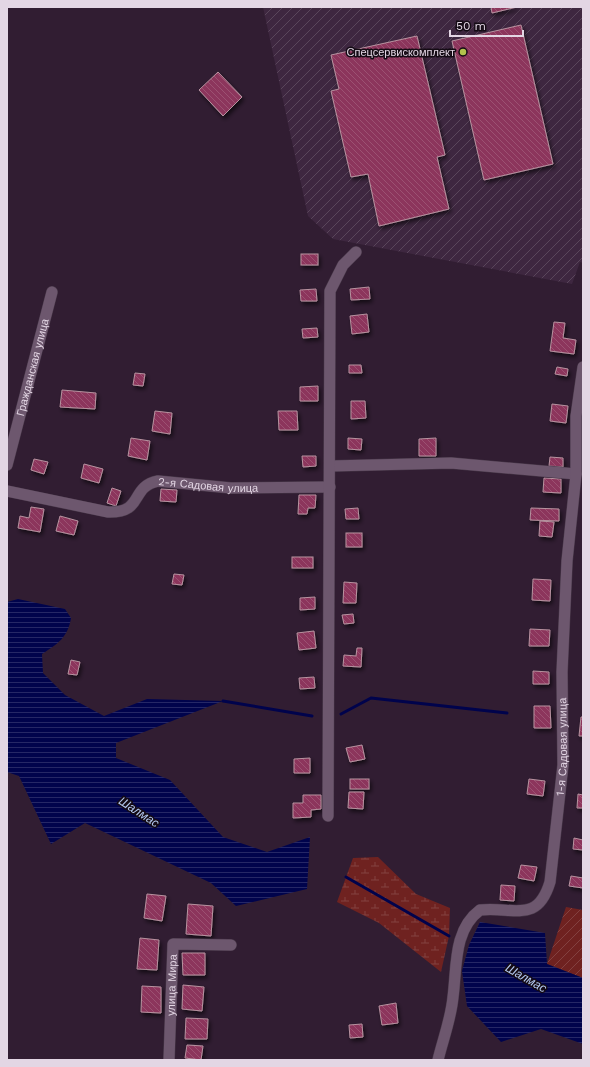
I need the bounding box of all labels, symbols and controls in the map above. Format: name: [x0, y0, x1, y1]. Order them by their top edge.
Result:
scale bar: [450, 12, 523, 38]
text: 50 m: [456, 19, 486, 33]
place label: Спецсервискомплект: [346, 46, 455, 59]
marker: Спецсервискомплект: [458, 47, 468, 57]
street label: Гражданская улица: [14, 316, 52, 417]
street label: 2-я Садовая улица: [158, 475, 259, 495]
street label: 1-я Садовая улица: [553, 697, 570, 796]
water label: Шалмас: [116, 794, 162, 830]
street label: улица Мира: [164, 953, 179, 1016]
water label: Шалмас: [503, 961, 549, 995]

